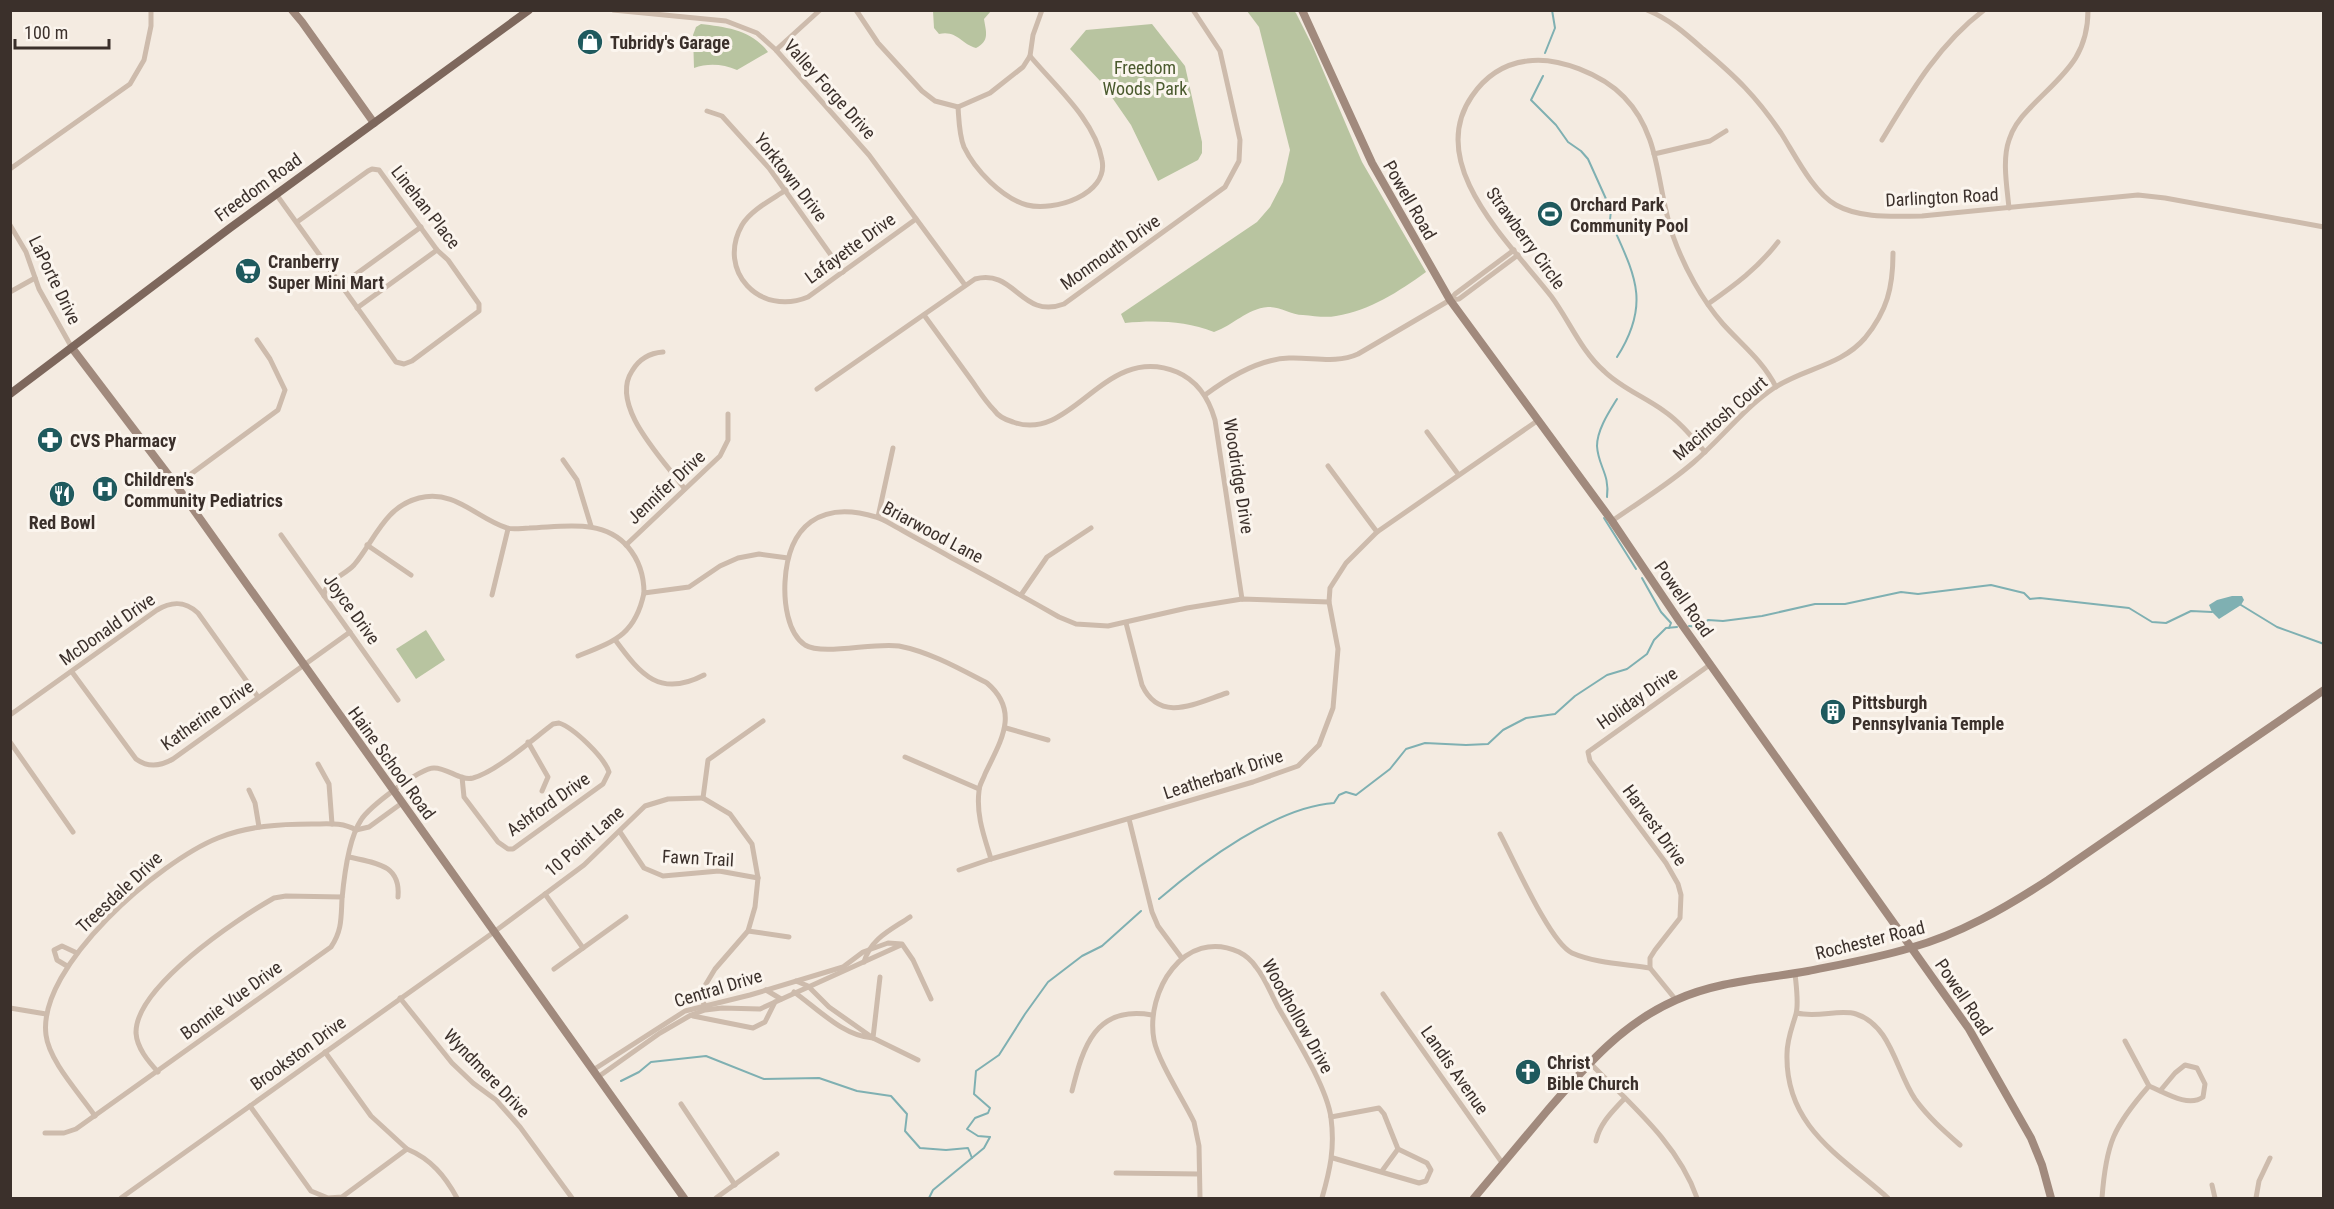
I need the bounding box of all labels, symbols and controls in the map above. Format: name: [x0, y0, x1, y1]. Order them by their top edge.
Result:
scale bar: [15, 12, 110, 50]
text: 100 m: [24, 22, 68, 43]
shop icon: Tubridy's Garage: [575, 27, 605, 57]
place label: Tubridy's Garage: [610, 32, 730, 53]
street label: Valley Forge Drive: [780, 35, 880, 143]
park label: Freedom Woods Park: [1103, 57, 1187, 99]
street label: Yorktown Drive: [750, 129, 832, 225]
street label: Freedom Road: [210, 148, 306, 226]
street label: Powell Road: [1379, 157, 1441, 243]
street label: Linehan Place: [387, 161, 465, 253]
street label: Strawberry Circle: [1482, 183, 1570, 293]
street label: Darlington Road: [1885, 184, 1999, 210]
place label: Orchard Park Community Pool: [1570, 194, 1688, 236]
sports icon: Orchard Park Community Pool: [1535, 199, 1565, 229]
street label: Lafayette Drive: [801, 208, 899, 288]
street label: Monmouth Drive: [1056, 210, 1164, 294]
street label: LaPorte Drive: [25, 232, 85, 328]
place label: Cranberry Super Mini Mart: [268, 251, 384, 293]
supermarket icon: Cranberry Super Mini Mart: [233, 256, 263, 286]
street label: Macintosh Court: [1669, 371, 1771, 465]
street label: Woodridge Drive: [1220, 417, 1258, 535]
pharmacy icon: CVS Pharmacy: [35, 425, 65, 455]
place label: CVS Pharmacy: [70, 430, 176, 451]
street label: Jennifer Drive: [623, 446, 709, 528]
place label: Children's Community Pediatrics: [124, 469, 283, 511]
hospital icon: Children's Community Pediatrics: [90, 474, 120, 504]
restaurant icon: Red Bowl: [47, 479, 77, 509]
street label: Briarwood Lane: [879, 497, 987, 567]
place label: Red Bowl: [29, 512, 95, 533]
street label: Powell Road: [1650, 557, 1718, 641]
street label: Joyce Drive: [319, 570, 385, 648]
street label: McDonald Drive: [55, 588, 159, 670]
street label: Holiday Drive: [1593, 663, 1681, 733]
street label: Katherine Drive: [157, 676, 257, 754]
place label: Pittsburgh Pennsylvania Temple: [1852, 692, 2004, 734]
building icon: Pittsburgh Pennsylvania Temple: [1818, 697, 1848, 727]
street label: Haine School Road: [344, 703, 440, 823]
street label: Leatherbark Drive: [1160, 745, 1286, 803]
street label: Ashford Drive: [503, 768, 593, 840]
street label: Harvest Drive: [1619, 780, 1691, 870]
street label: 10 Point Lane: [540, 801, 628, 881]
street label: Fawn Trail: [662, 846, 734, 870]
street label: Treesdale Drive: [72, 847, 166, 937]
street label: Rochester Road: [1813, 916, 1927, 964]
street label: Woodhollow Drive: [1258, 955, 1338, 1077]
street label: Powell Road: [1931, 955, 1997, 1039]
street label: Bonnie Vue Drive: [176, 956, 286, 1044]
street label: Central Drive: [672, 965, 764, 1011]
street label: Brookston Drive: [246, 1011, 350, 1095]
street label: Landis Avenue: [1417, 1022, 1493, 1118]
street label: Wyndmere Drive: [440, 1024, 534, 1122]
place label: Christ Bible Church: [1547, 1052, 1639, 1094]
church icon: Christ Bible Church: [1513, 1057, 1543, 1087]

